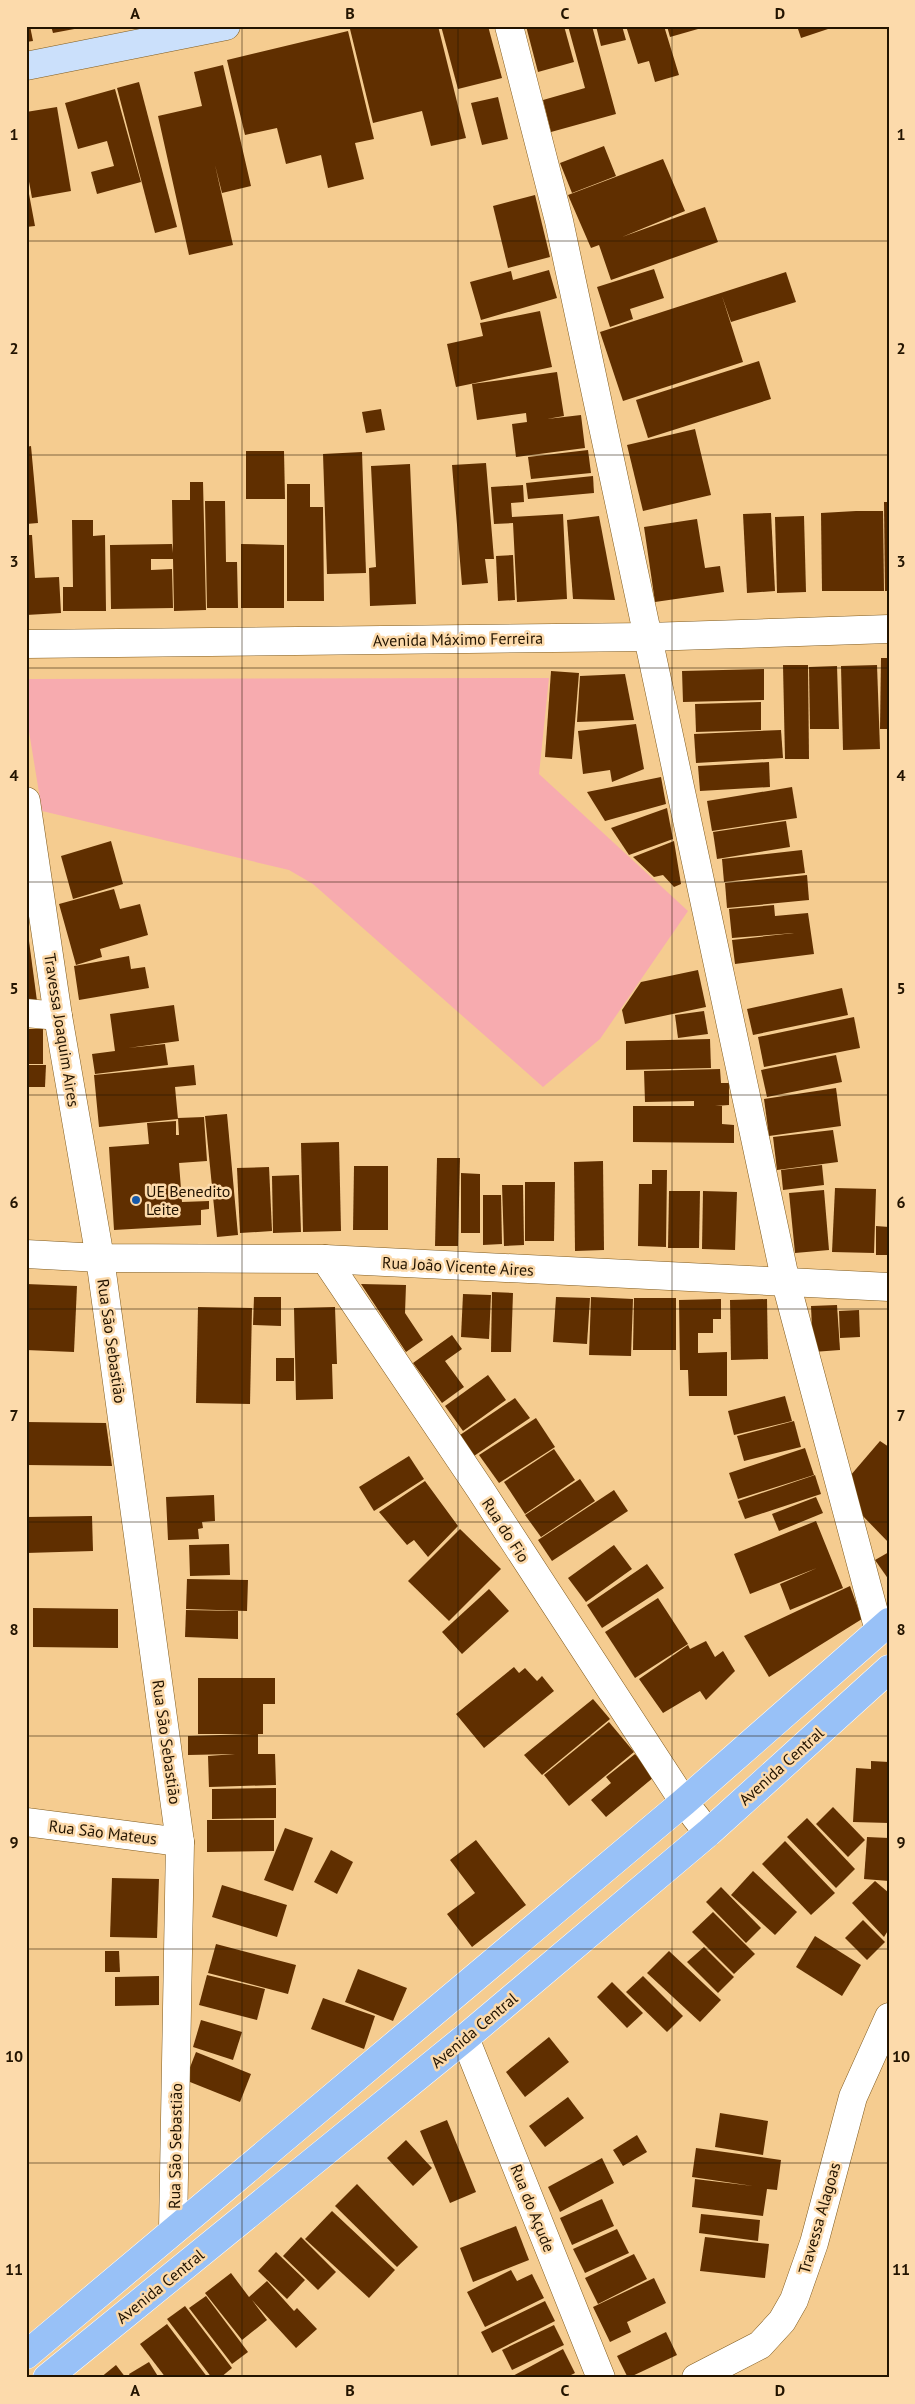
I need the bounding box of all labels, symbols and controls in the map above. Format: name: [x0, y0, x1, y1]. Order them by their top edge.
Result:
text: A: [130, 3, 140, 23]
text: B: [345, 3, 355, 23]
text: C: [561, 3, 570, 23]
text: D: [775, 3, 785, 23]
text: 1: [9, 124, 19, 144]
text: 1: [896, 124, 906, 144]
text: 2: [9, 338, 19, 358]
text: 2: [896, 338, 906, 358]
text: 3: [9, 551, 19, 571]
text: 3: [896, 551, 906, 571]
street label: Avenida Máximo Ferreira: [373, 628, 543, 650]
text: 4: [9, 765, 19, 785]
text: 4: [896, 765, 906, 785]
street label: Travessa Joaquim Aires: [40, 952, 84, 1109]
text: 5: [9, 978, 19, 998]
text: 5: [896, 978, 906, 998]
place label: UE Benedito Leite: [146, 1181, 230, 1219]
text: 6: [9, 1192, 19, 1212]
text: 6: [896, 1192, 906, 1212]
marker: UE Benedito Leite: [130, 1194, 142, 1206]
street label: Rua João Vicente Aires: [382, 1252, 535, 1280]
street label: Rua São Sebastião: [93, 1277, 131, 1405]
text: 7: [9, 1405, 19, 1425]
text: 7: [896, 1405, 906, 1425]
street label: Rua do Fio: [478, 1494, 534, 1566]
text: 8: [9, 1619, 19, 1639]
text: 8: [896, 1619, 906, 1639]
street label: Rua São Sebastião: [148, 1678, 186, 1806]
street label: Avenida Central: [734, 1722, 828, 1809]
street label: Rua São Mateus: [48, 1815, 158, 1849]
text: 9: [9, 1832, 19, 1852]
text: 9: [896, 1832, 906, 1852]
street label: Avenida Central: [426, 1988, 522, 2072]
text: 10: [5, 2046, 23, 2066]
text: 10: [892, 2046, 910, 2066]
street label: Rua São Sebastião: [164, 2083, 186, 2209]
street label: Travessa Alagoas: [794, 2160, 845, 2276]
street label: Rua do Açude: [506, 2161, 560, 2255]
street label: Avenida Central: [112, 2244, 208, 2328]
text: 11: [5, 2259, 23, 2279]
text: 11: [892, 2259, 910, 2279]
text: A: [130, 2380, 140, 2400]
text: B: [345, 2380, 355, 2400]
text: C: [561, 2380, 570, 2400]
text: D: [775, 2380, 785, 2400]

